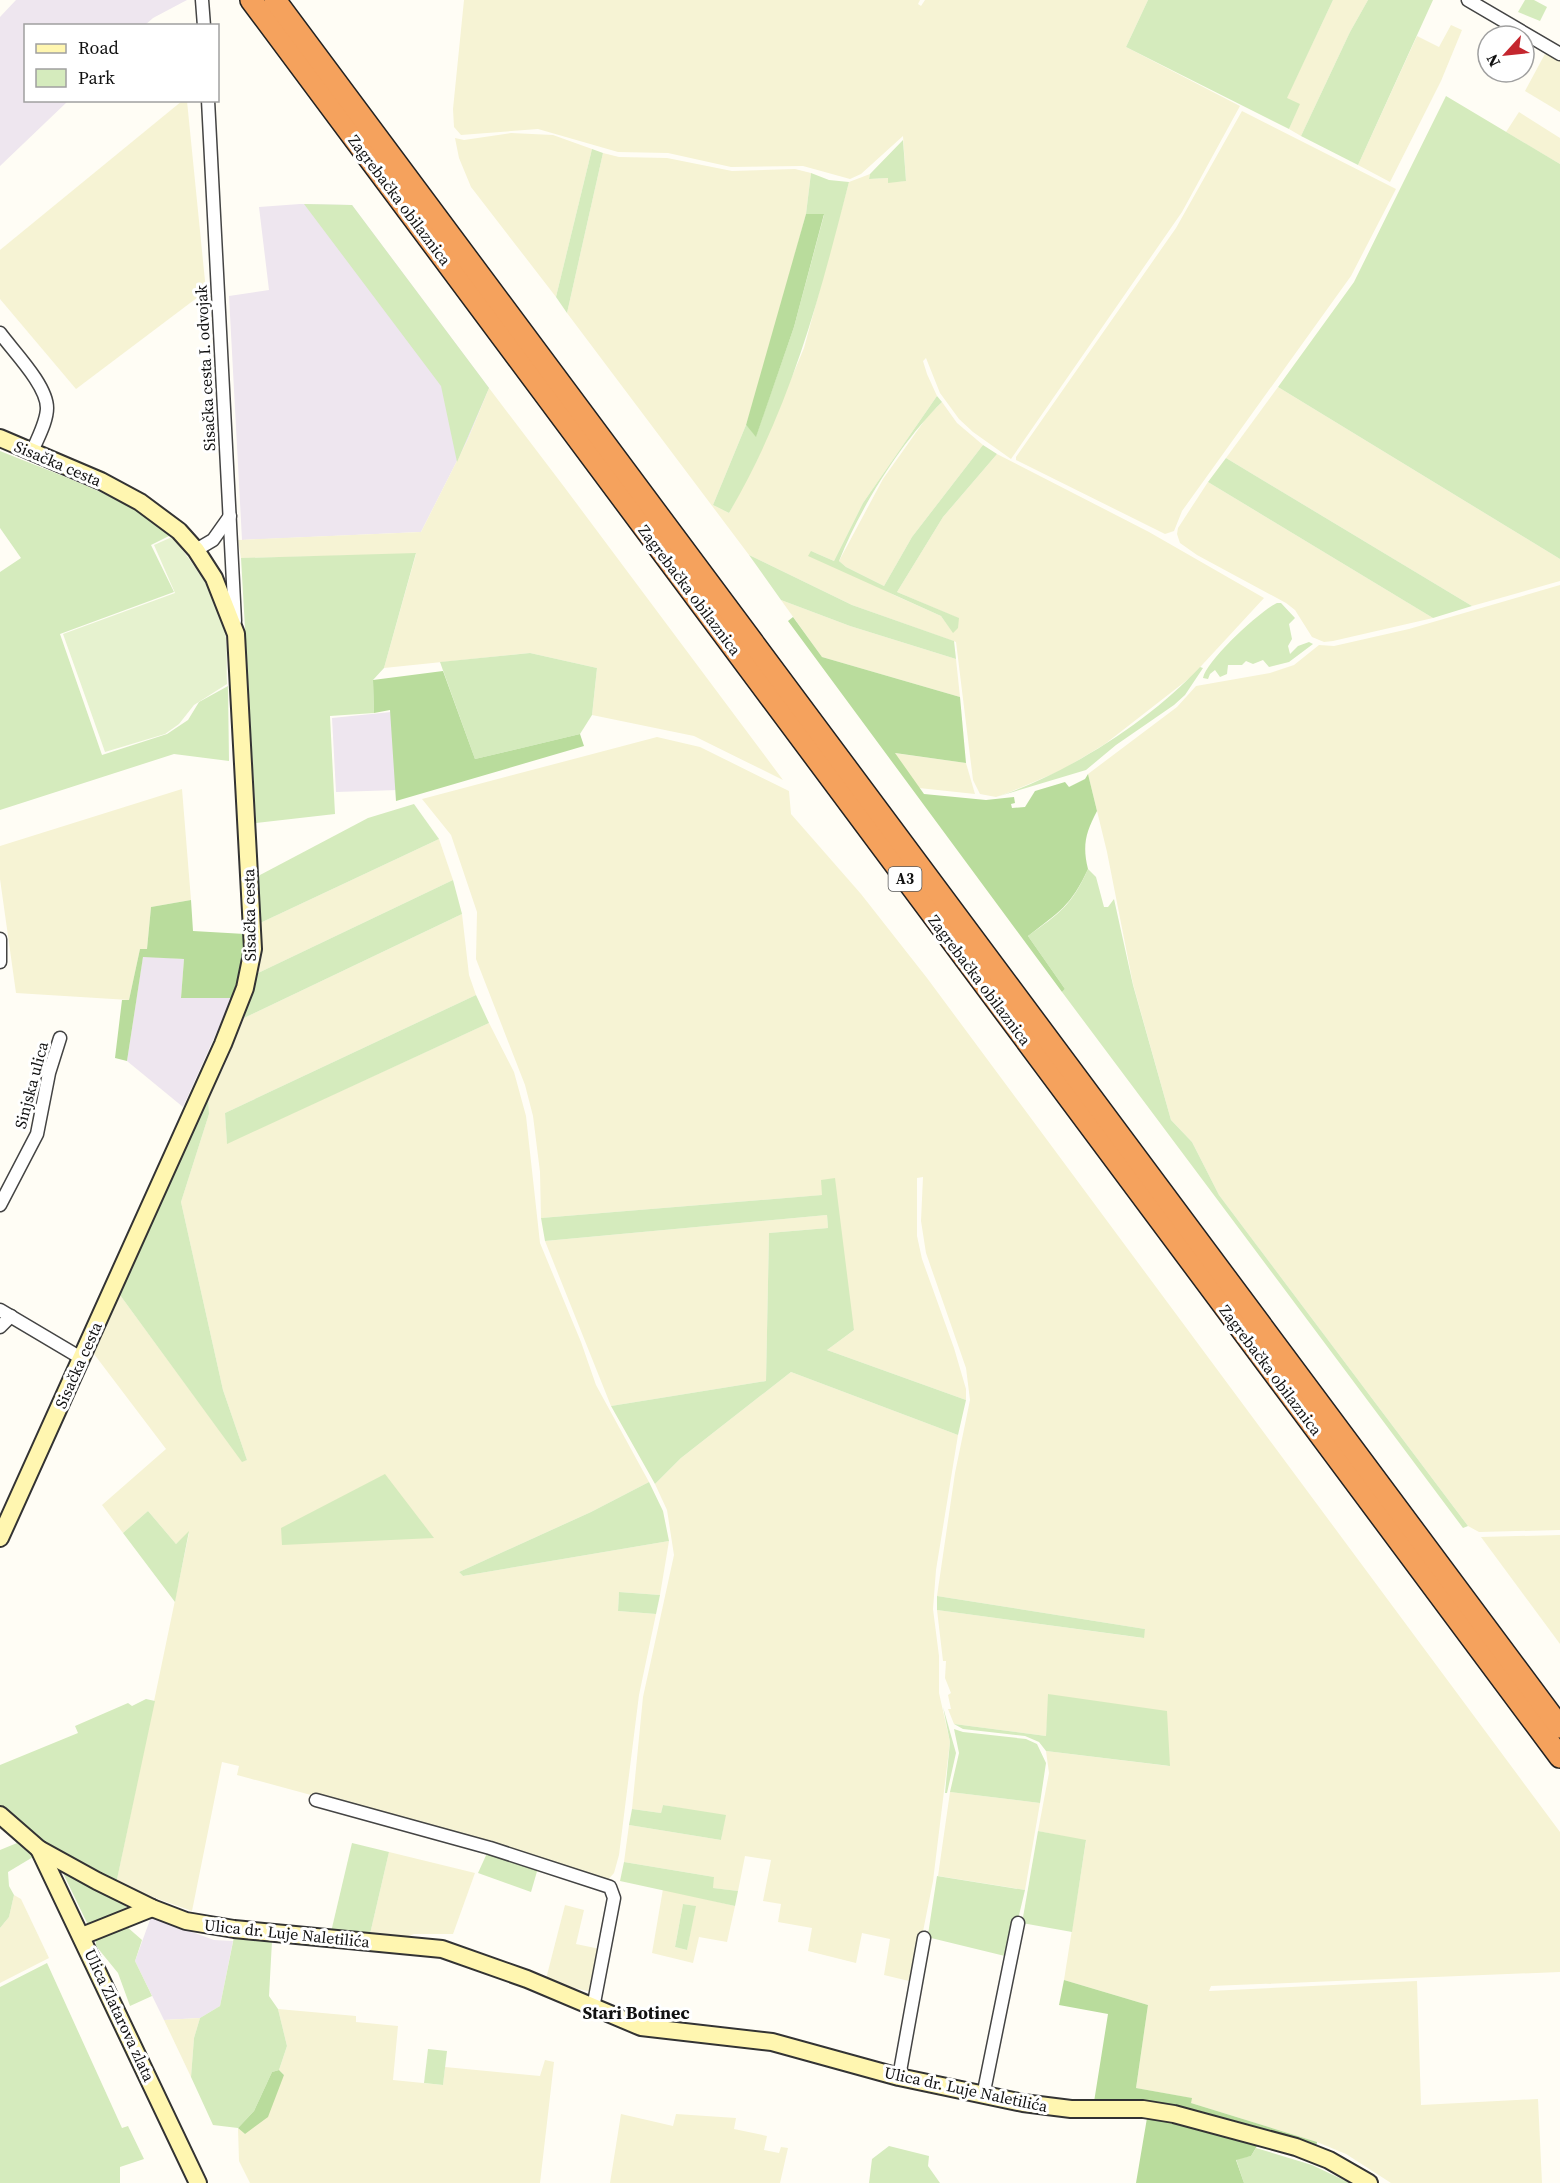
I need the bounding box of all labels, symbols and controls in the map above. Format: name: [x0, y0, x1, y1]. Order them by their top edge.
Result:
legend: [24, 24, 219, 102]
north arrow: [1476, 24, 1536, 84]
text: Road: [78, 35, 119, 60]
text: N: [1480, 50, 1505, 71]
text: Park: [78, 65, 115, 90]
street label: Zagrebačka obilaznica: [344, 130, 457, 271]
street label: Sisačka cesta I. odvojak: [190, 284, 220, 452]
street label: Sisačka cesta: [11, 435, 106, 492]
street label: Zagrebačka obilaznica: [634, 520, 747, 661]
road number: A3: [888, 867, 922, 891]
street label: Sisačka cesta: [237, 868, 261, 961]
street label: Zagrebačka obilaznica: [924, 910, 1037, 1051]
street label: Sinjska ulica: [9, 1038, 53, 1131]
street label: Zagrebačka obilaznica: [1215, 1300, 1328, 1441]
street label: Sisačka cesta: [49, 1317, 107, 1412]
street label: Ulica dr. Luje Naletilića: [203, 1913, 372, 1953]
street label: Ulica Zlatarova zlata: [80, 1945, 161, 2086]
district label: Stari Botinec: [582, 2000, 690, 2025]
street label: Ulica dr. Luje Naletilića: [882, 2061, 1051, 2117]

